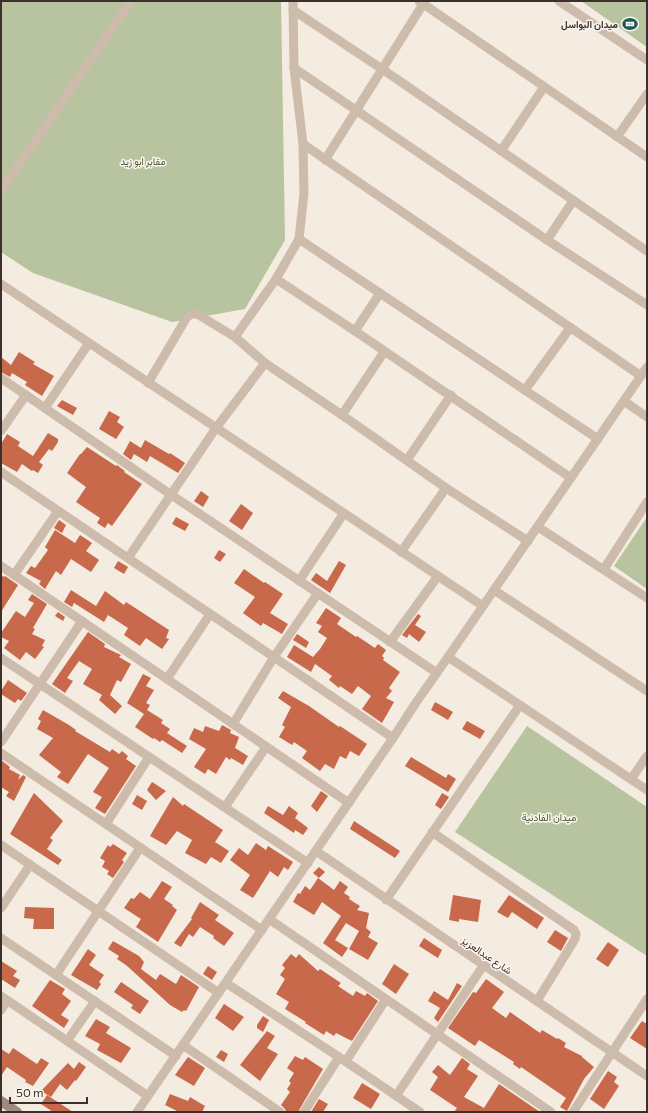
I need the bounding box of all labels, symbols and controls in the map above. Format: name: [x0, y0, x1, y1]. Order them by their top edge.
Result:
sports icon: ميدان البواسل: [621, 15, 639, 33]
place label: ميدان البواسل: [561, 18, 619, 31]
park label: مقابر ابو زيد: [120, 155, 166, 168]
park label: ميدان الفادنية: [522, 811, 576, 824]
street label: شارع عبدالعزيز: [458, 933, 515, 977]
scale bar: [10, 1079, 87, 1105]
text: 50 m: [16, 1085, 44, 1099]

